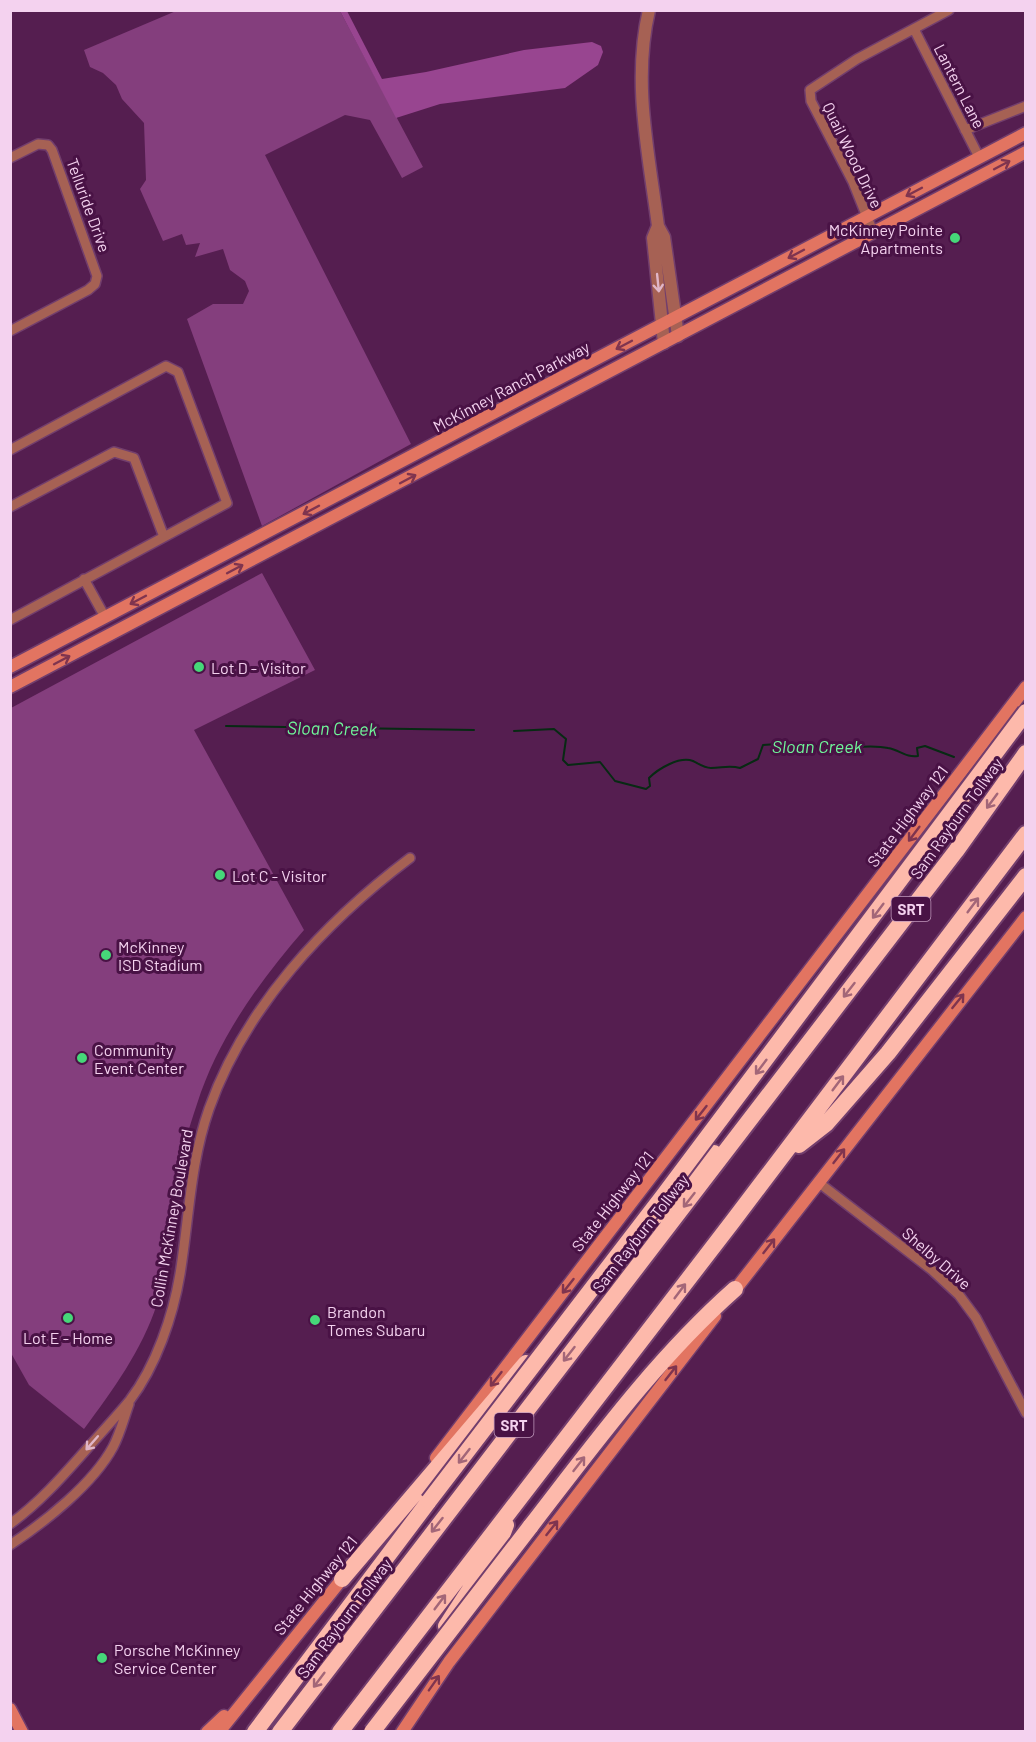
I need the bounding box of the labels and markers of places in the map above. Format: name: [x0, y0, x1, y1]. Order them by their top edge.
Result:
place label: McKinney Pointe Apartments: [829, 220, 943, 257]
marker: McKinney Pointe Apartments: [948, 231, 962, 245]
place label: Lot D - Visitor: [211, 658, 306, 677]
marker: Lot D - Visitor: [192, 660, 206, 674]
place label: Lot C - Visitor: [232, 866, 327, 885]
marker: Lot C - Visitor: [213, 868, 227, 882]
place label: McKinney ISD Stadium: [118, 937, 203, 974]
marker: McKinney ISD Stadium: [99, 948, 113, 962]
place label: Community Event Center: [94, 1040, 184, 1077]
marker: Community Event Center: [75, 1051, 89, 1065]
place label: Brandon Tomes Subaru: [327, 1302, 425, 1339]
marker: Lot E - Home: [61, 1311, 75, 1325]
marker: Brandon Tomes Subaru: [308, 1313, 322, 1327]
place label: Lot E - Home: [23, 1328, 113, 1347]
place label: Porsche McKinney Service Center: [114, 1640, 241, 1677]
marker: Porsche McKinney Service Center: [95, 1651, 109, 1665]

